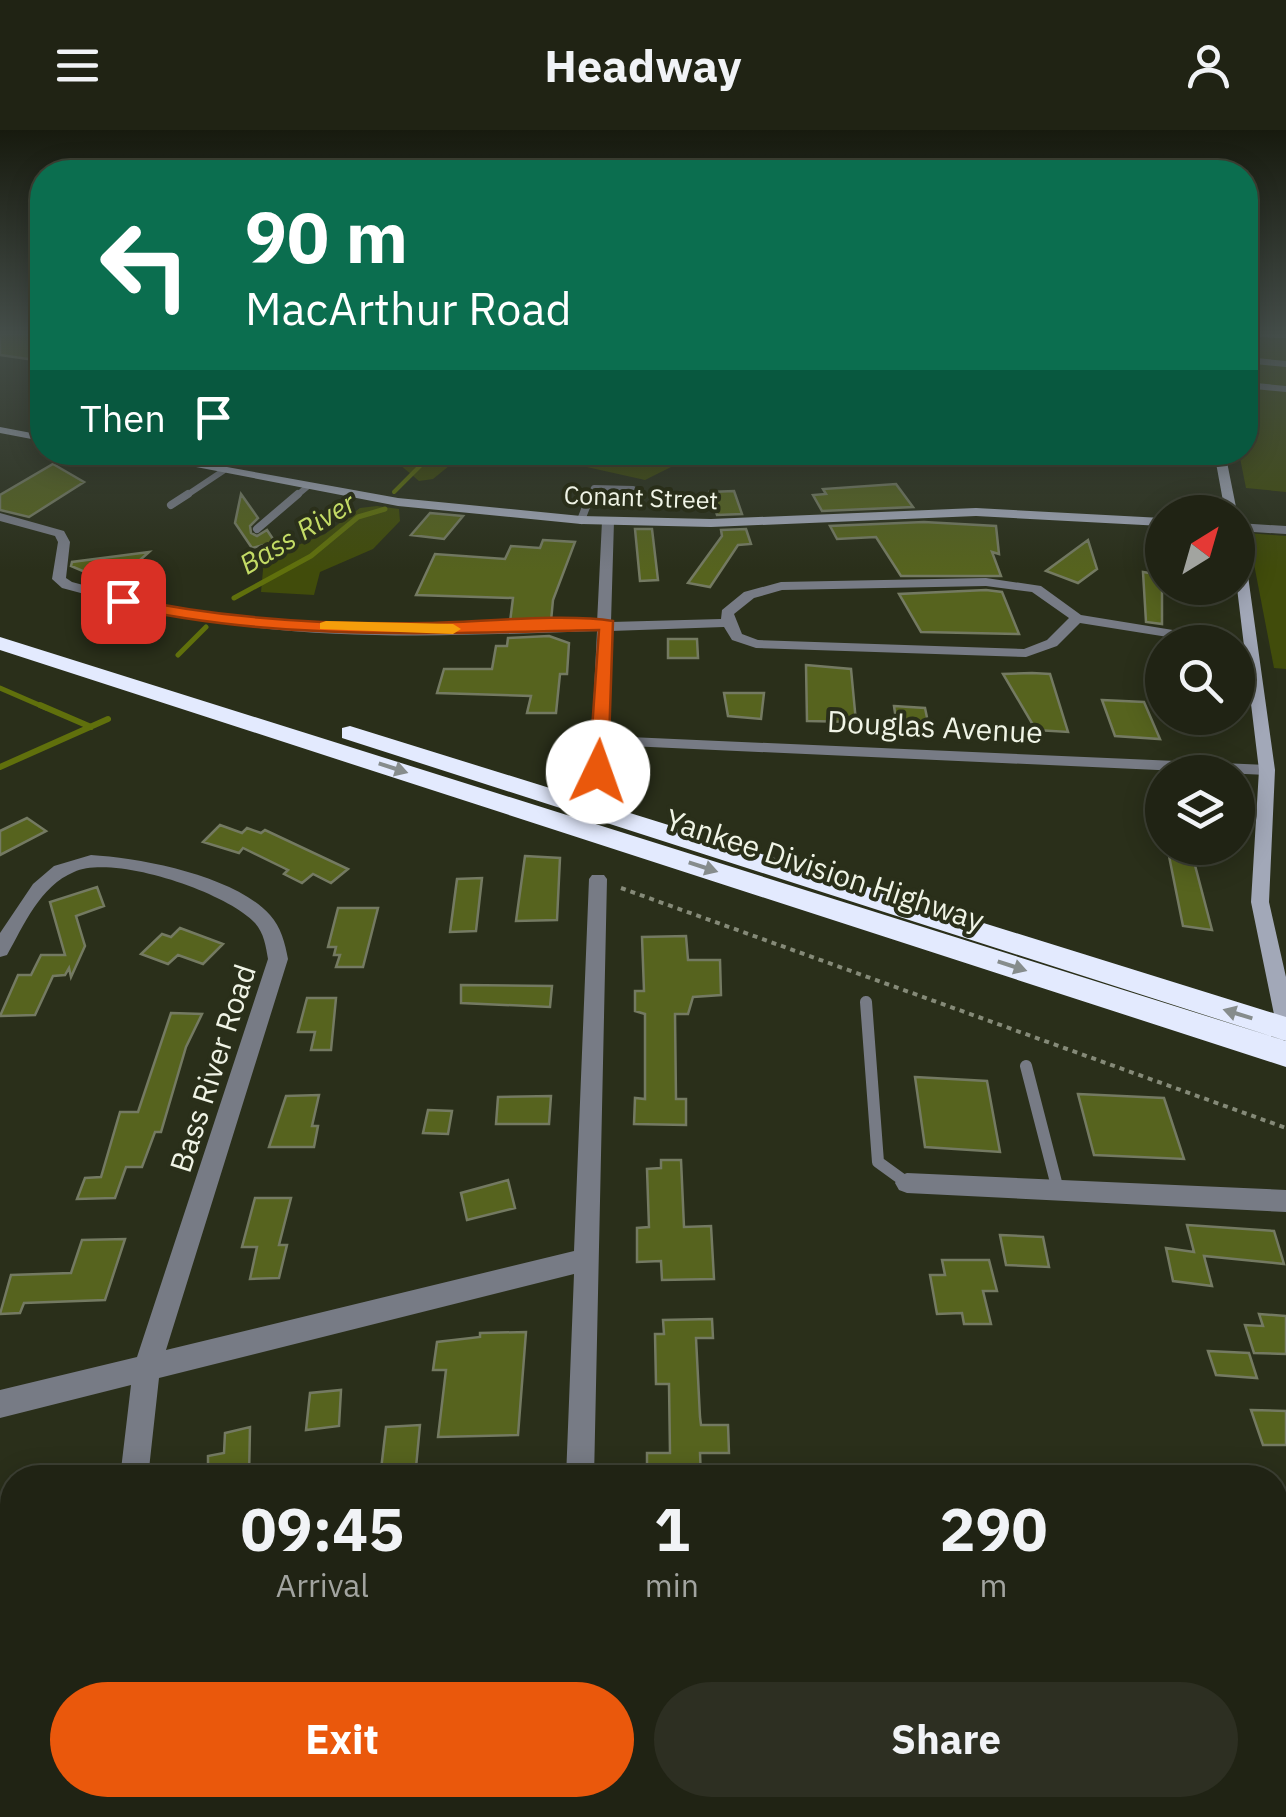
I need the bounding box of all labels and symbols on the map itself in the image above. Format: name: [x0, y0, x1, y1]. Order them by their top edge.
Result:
street label: Conant Street: [563, 478, 719, 516]
water label: Bass River: [232, 483, 363, 582]
north arrow: [1145, 495, 1255, 605]
pin: [81, 559, 166, 644]
street label: Douglas Avenue: [826, 701, 1044, 751]
position arrow: [546, 720, 650, 824]
one-way arrow: [378, 762, 408, 777]
street label: Yankee Division Highway: [661, 799, 989, 939]
one-way arrow: [688, 861, 718, 876]
street label: Bass River Road: [160, 959, 264, 1177]
one-way arrow: [998, 959, 1028, 974]
one-way arrow: [1223, 1005, 1253, 1020]

